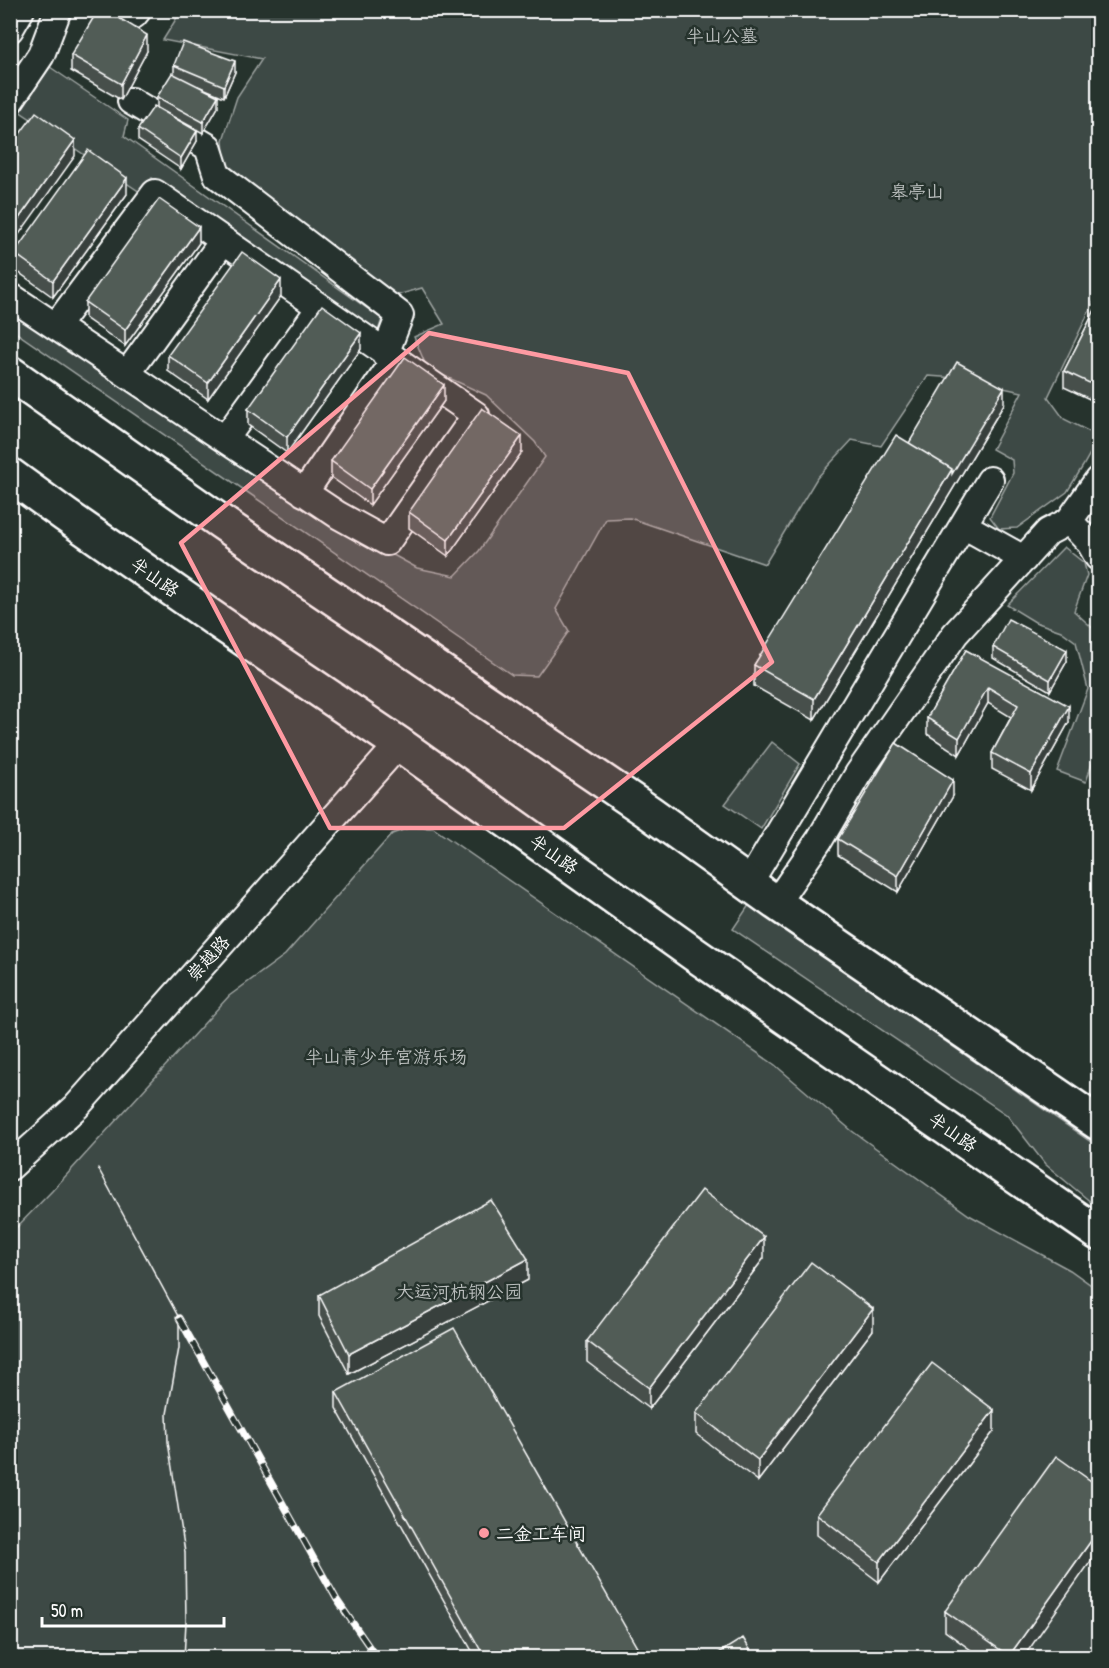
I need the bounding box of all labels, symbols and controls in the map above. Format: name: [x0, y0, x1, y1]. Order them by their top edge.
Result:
park label: 半山公墓: [686, 23, 758, 48]
park label: 皋亭山: [890, 179, 944, 204]
street label: 半山路: [126, 551, 184, 603]
street label: 半山路: [525, 828, 583, 880]
street label: 崇越路: [181, 930, 235, 986]
park label: 半山青少年宫游乐场: [305, 1044, 467, 1069]
street label: 半山路: [924, 1106, 982, 1158]
park label: 大运河杭钢公园: [396, 1279, 522, 1304]
place label: 二金工车间: [496, 1521, 586, 1546]
marker: 二金工车间: [477, 1526, 491, 1540]
scale bar: [42, 1590, 224, 1628]
text: 50 m: [51, 1598, 83, 1623]

